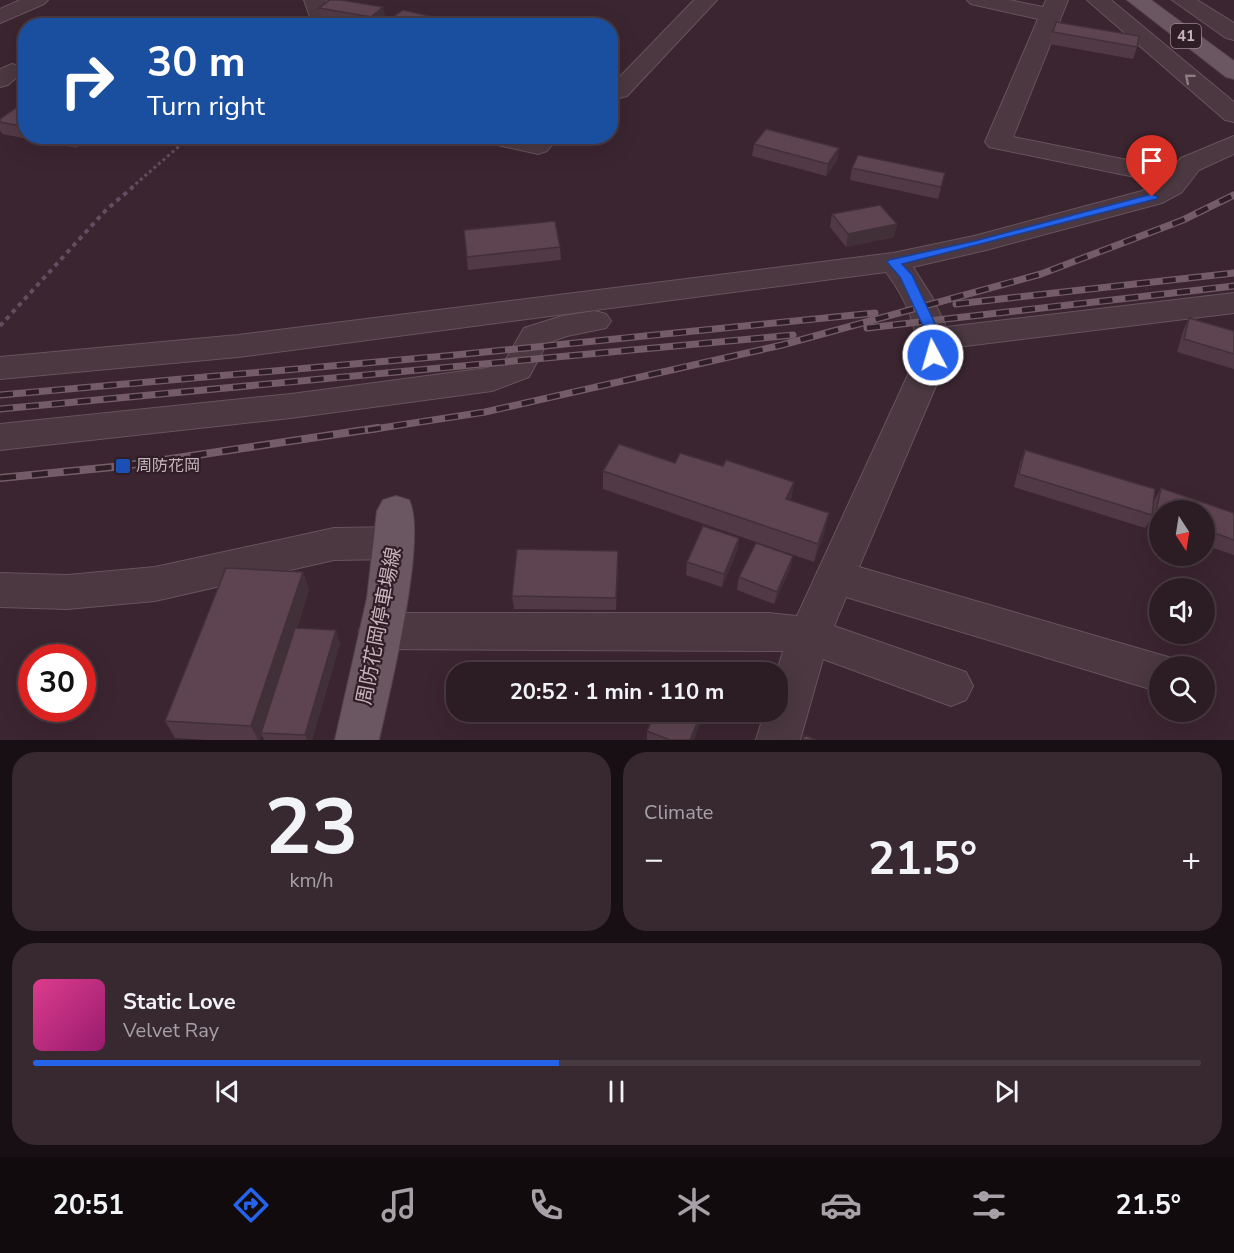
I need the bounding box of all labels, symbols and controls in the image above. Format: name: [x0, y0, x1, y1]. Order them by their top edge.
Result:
road number: 41: [1171, 24, 1201, 48]
text: 30 m: [147, 34, 246, 91]
icon: right: [48, 42, 126, 120]
one-way arrow: [1185, 74, 1196, 85]
text: Turn right: [147, 88, 265, 125]
pin: [1126, 135, 1177, 197]
icon: arrive: [1135, 144, 1168, 177]
position arrow: [901, 323, 965, 387]
place label: 周防花岡: [136, 455, 200, 477]
marker: 周防花岡: [114, 457, 132, 475]
north arrow: [1149, 500, 1215, 566]
map controls: [1149, 500, 1215, 722]
street label: 周防花岡停車場線: [350, 545, 408, 707]
button: sound: [1149, 578, 1215, 644]
speed limit sign: 30: [18, 644, 96, 722]
button: search: [1149, 656, 1215, 722]
text: 20:52 · 1 min · 110 m: [510, 677, 724, 707]
text: 23: [265, 774, 358, 881]
text: Climate: [644, 799, 713, 826]
text: 21.5°: [868, 829, 977, 890]
text: −: [644, 837, 664, 882]
text: +: [1181, 837, 1201, 882]
text: km/h: [289, 867, 334, 894]
text: Static Love: [123, 987, 236, 1017]
text: Velvet Ray: [123, 1017, 219, 1044]
icon: previous: [211, 1075, 244, 1108]
icon: pause: [600, 1075, 633, 1108]
icon: next: [990, 1075, 1023, 1108]
icon: directions: [230, 1184, 272, 1226]
icon: music: [378, 1184, 420, 1226]
icon: phone: [525, 1184, 567, 1226]
icon: climate: [673, 1184, 715, 1226]
icon: car: [820, 1184, 862, 1226]
icon: filters: [968, 1184, 1010, 1226]
text: 20:51: [53, 1187, 124, 1224]
text: 21.5°: [1116, 1187, 1181, 1224]

